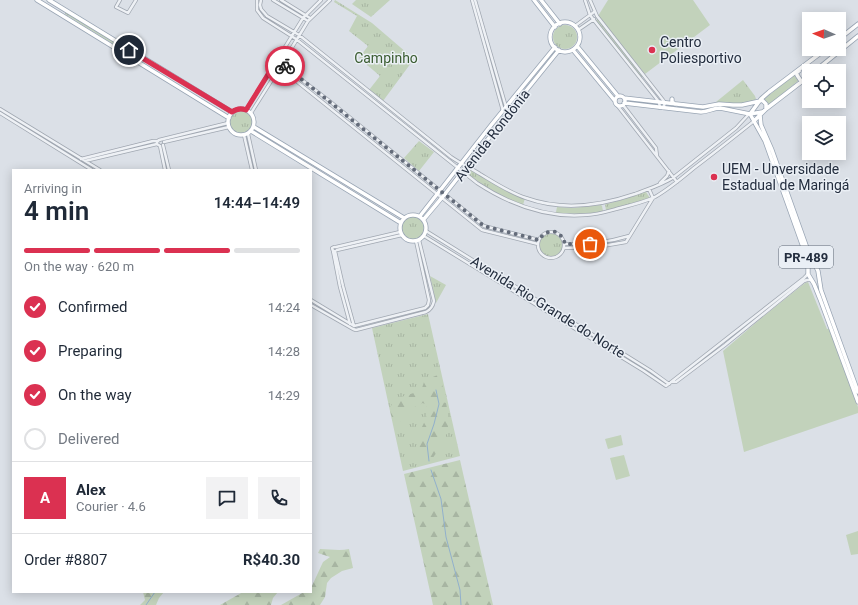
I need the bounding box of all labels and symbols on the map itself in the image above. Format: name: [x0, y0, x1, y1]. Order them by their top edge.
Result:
north arrow: [802, 12, 846, 56]
pin: [112, 33, 146, 67]
place label: Centro Poliesportivo: [660, 34, 742, 66]
marker: Centro Poliesportivo: [647, 45, 657, 55]
courier: [265, 46, 305, 86]
park label: Campinho: [354, 50, 418, 66]
street label: Avenida Rondônia: [451, 86, 533, 184]
place label: UEM - Unversidade Estadual de Maringá: [722, 161, 849, 193]
marker: UEM - Unversidade Estadual de Maringá: [709, 172, 719, 182]
pin: [573, 227, 607, 261]
road number: PR-489: [779, 246, 833, 268]
street label: Avenida Rio Grande do Norte: [468, 253, 628, 361]

